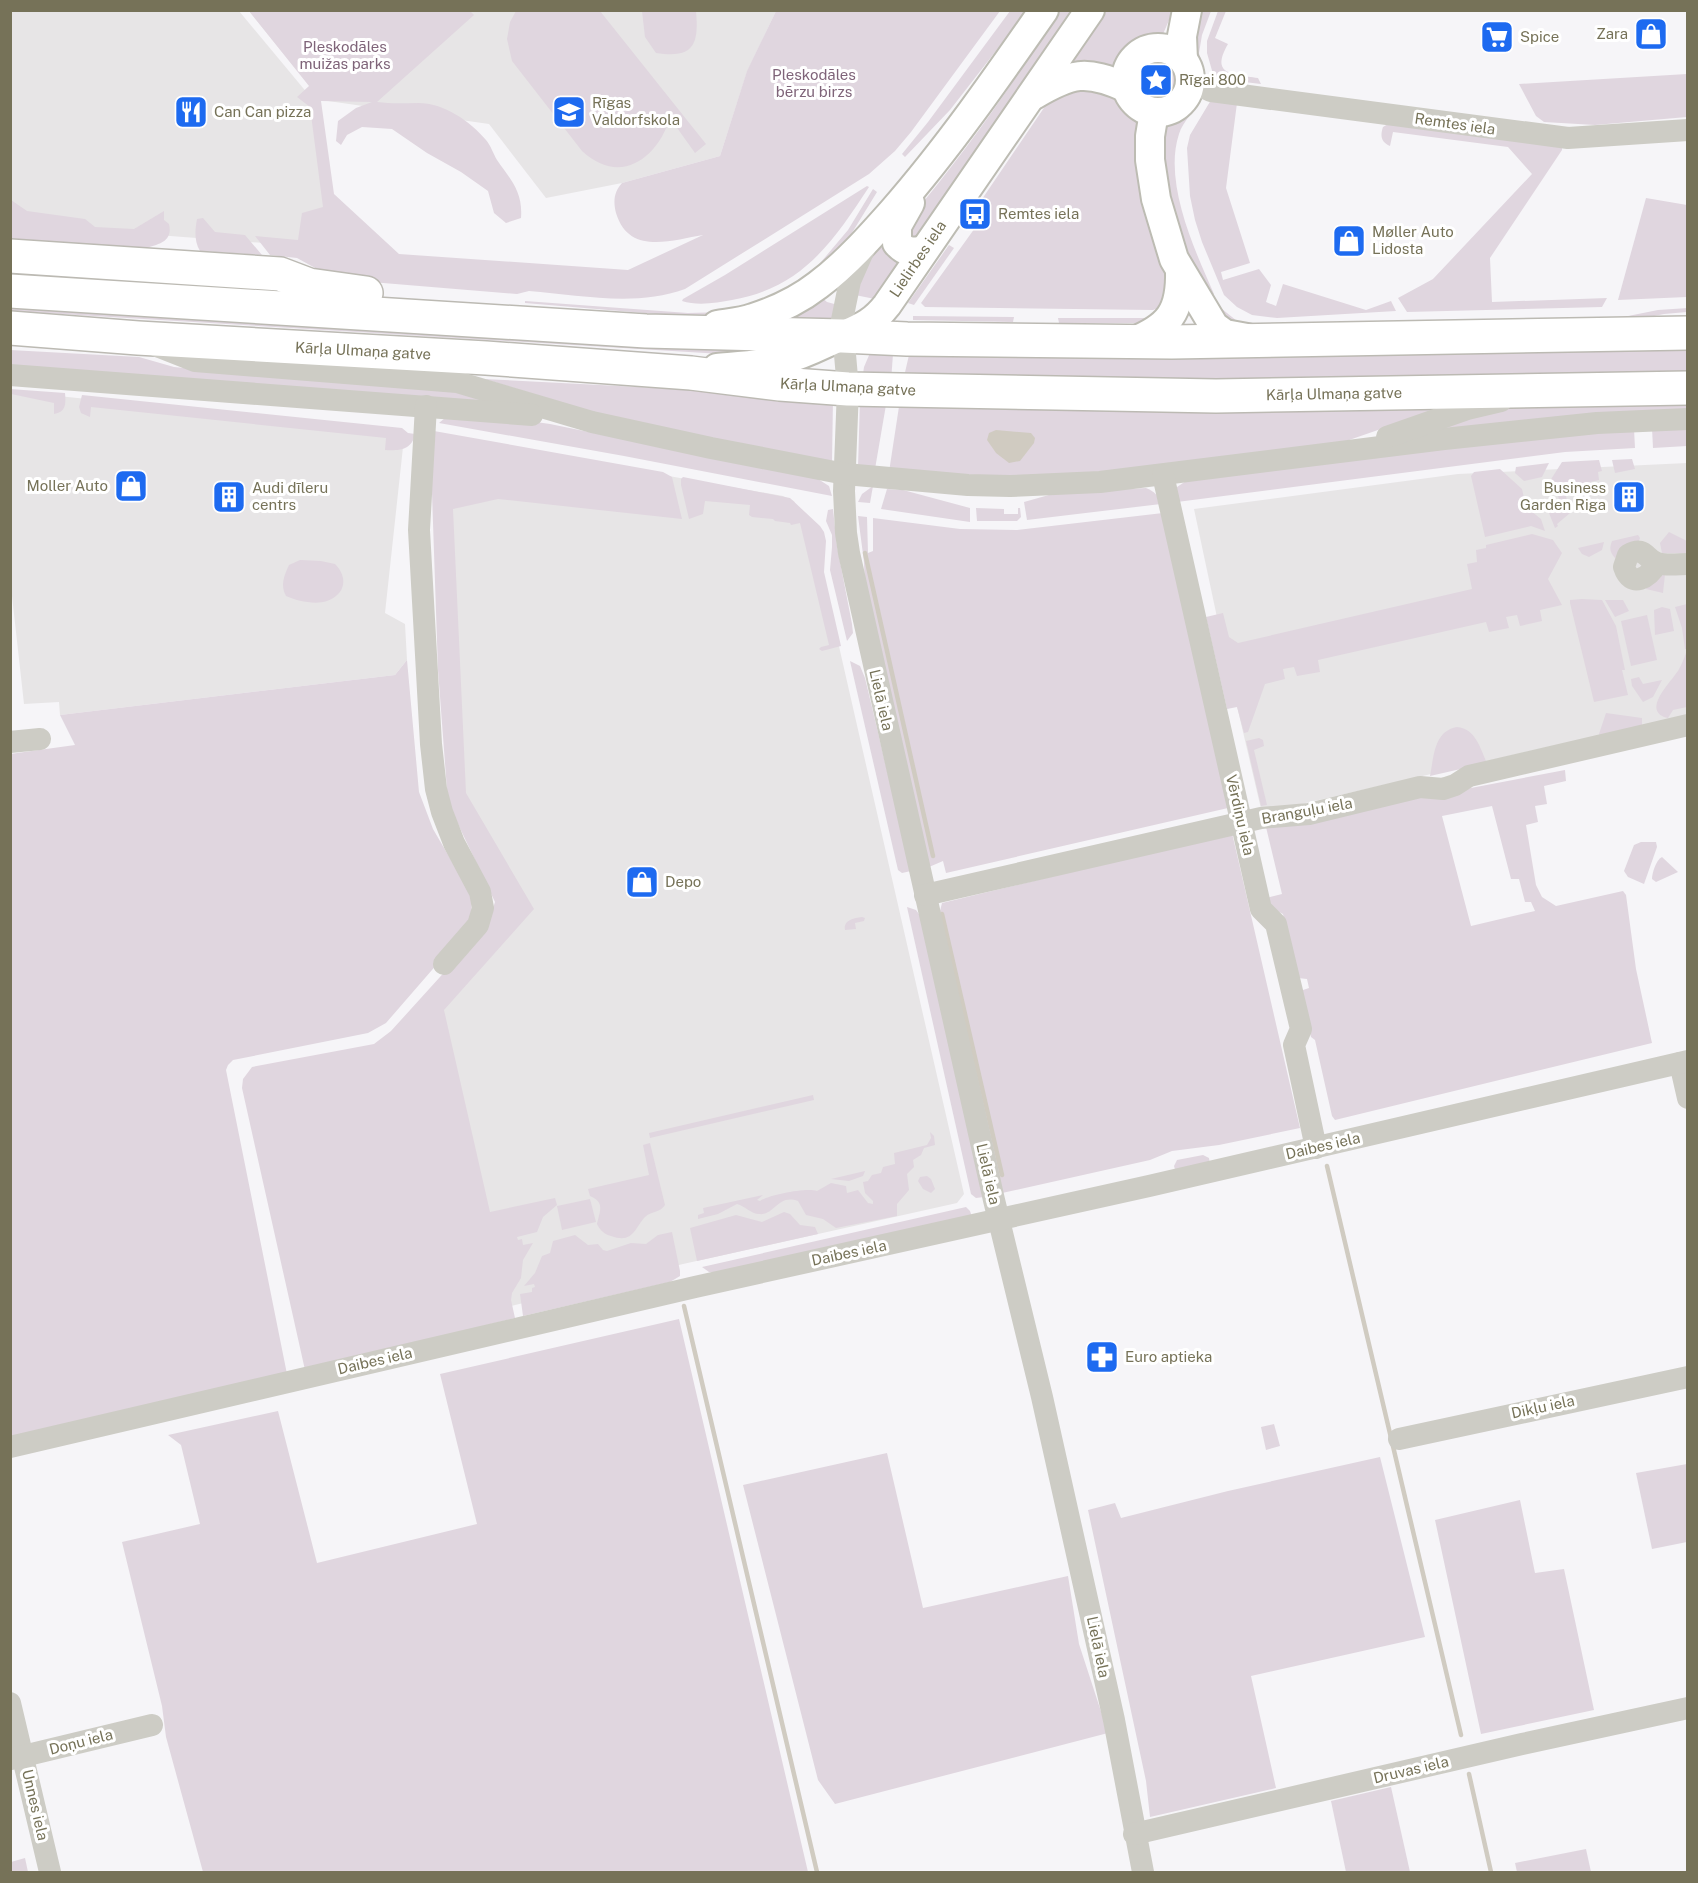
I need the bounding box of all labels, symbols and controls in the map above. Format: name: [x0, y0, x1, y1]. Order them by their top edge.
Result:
shop icon: Zara: [1633, 16, 1669, 52]
supermarket icon: Spice: [1479, 19, 1515, 55]
place label: Zara: [1596, 25, 1628, 42]
place label: Spice: [1520, 28, 1559, 45]
park label: Pleskodāles muižas parks: [299, 38, 391, 72]
place icon: Rīgai 800: [1138, 62, 1174, 98]
park label: Pleskodāles bērzu birzs: [772, 66, 856, 100]
place label: Rīgai 800: [1179, 71, 1246, 88]
restaurant icon: Can Can pizza: [173, 94, 209, 130]
school or university icon: Rīgas Valdorfskola: [551, 94, 587, 130]
place label: Rīgas Valdorfskola: [592, 94, 680, 128]
place label: Can Can pizza: [214, 103, 311, 120]
street label: Remtes iela: [1414, 109, 1497, 138]
bus stop icon: Remtes iela: [957, 196, 993, 232]
place label: Remtes iela: [998, 205, 1079, 222]
street label: Lielirbes iela: [886, 217, 949, 300]
shop icon: Møller Auto Lidosta: [1331, 223, 1367, 259]
place label: Møller Auto Lidosta: [1372, 223, 1454, 257]
street label: Kārļa Ulmaņa gatve: [295, 338, 432, 363]
street label: Kārļa Ulmaņa gatve: [780, 374, 917, 399]
street label: Kārļa Ulmaņa gatve: [1266, 384, 1402, 403]
shop icon: Moller Auto: [113, 468, 149, 504]
place label: Moller Auto: [26, 477, 108, 494]
building icon: Audi dīleru centrs: [211, 479, 247, 515]
place label: Audi dīleru centrs: [252, 479, 328, 513]
place label: Business Garden Riga: [1520, 479, 1606, 513]
building icon: Business Garden Riga: [1611, 479, 1647, 515]
street label: Lielā iela: [866, 668, 897, 732]
street label: Vērdiņu iela: [1223, 773, 1258, 857]
street label: Branguļu iela: [1260, 794, 1354, 827]
shop icon: Depo: [624, 864, 660, 900]
place label: Depo: [665, 873, 701, 890]
street label: Daibes iela: [1284, 1129, 1362, 1162]
street label: Lielā iela: [973, 1142, 1004, 1206]
street label: Daibes iela: [810, 1236, 888, 1269]
pharmacy icon: Euro aptieka: [1084, 1339, 1120, 1375]
street label: Daibes iela: [336, 1344, 414, 1377]
place label: Euro aptieka: [1125, 1348, 1212, 1365]
street label: Dikļu iela: [1510, 1392, 1576, 1422]
street label: Lielā iela: [1084, 1615, 1113, 1679]
street label: Doņu iela: [47, 1725, 114, 1758]
street label: Druvas iela: [1372, 1753, 1450, 1786]
street label: Unnes iela: [19, 1768, 52, 1842]

